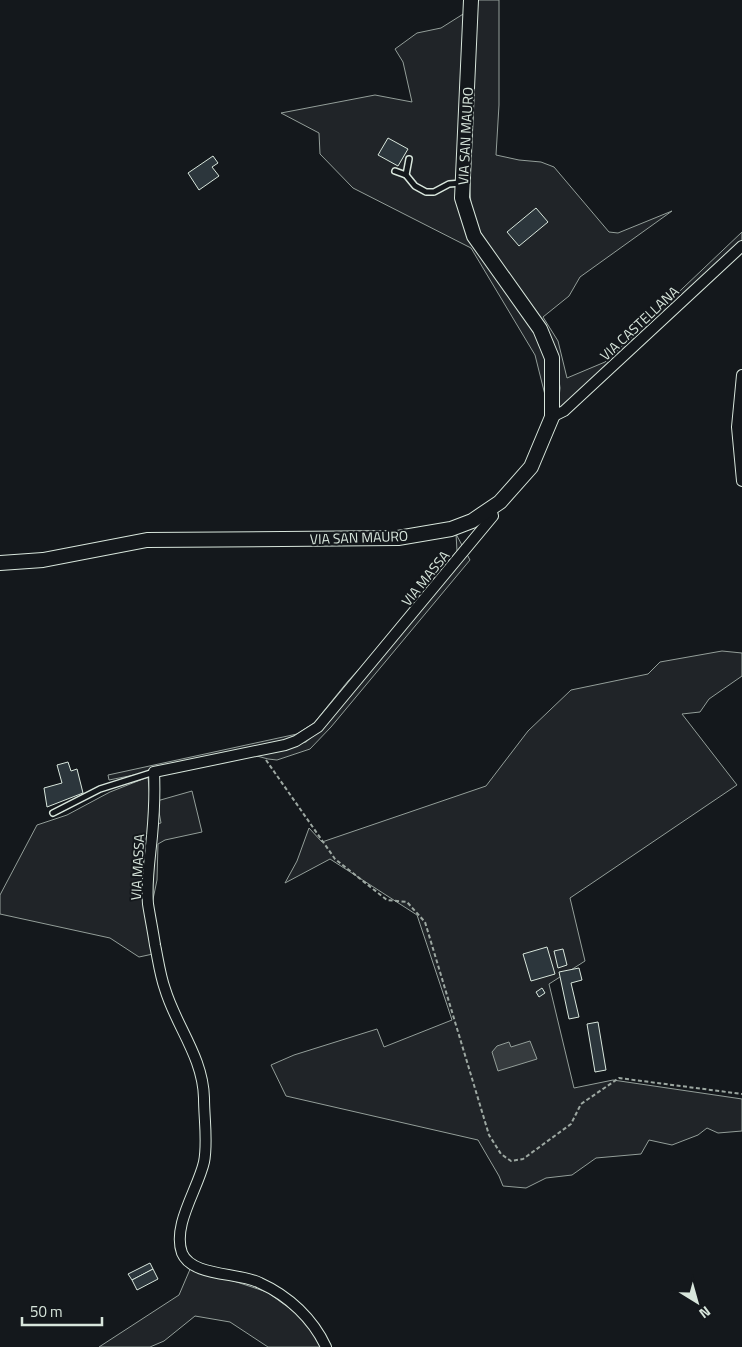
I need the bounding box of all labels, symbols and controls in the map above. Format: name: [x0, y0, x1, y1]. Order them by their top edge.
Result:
street label: VIA SAN MAURO: [452, 86, 478, 186]
street label: VIA CASTELLANA: [595, 280, 684, 365]
street label: VIA SAN MAURO: [310, 525, 408, 549]
street label: VIA MASSA: [396, 545, 454, 610]
street label: VIA MASSA: [125, 833, 149, 901]
north arrow: [672, 1277, 722, 1327]
scale bar: [22, 1294, 102, 1326]
text: 50 m: [30, 1300, 63, 1323]
text: N: [695, 1301, 715, 1324]

